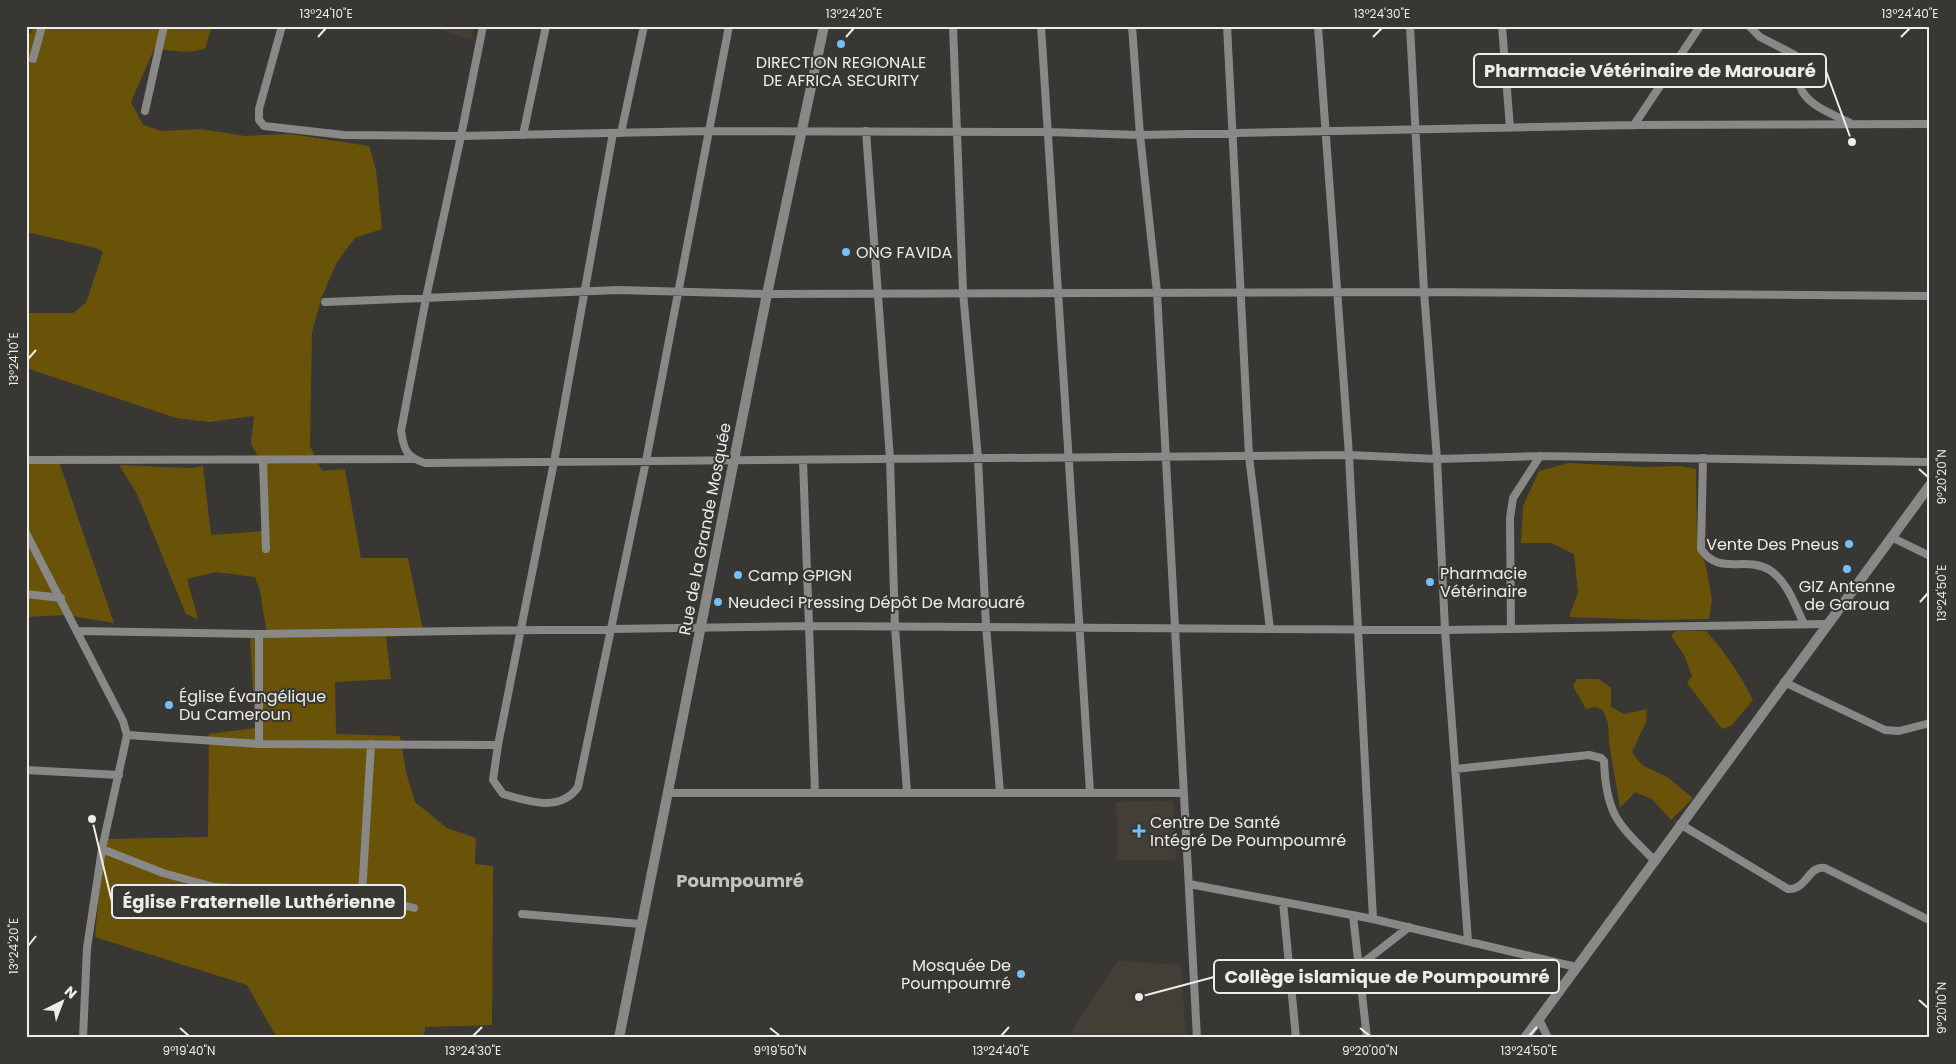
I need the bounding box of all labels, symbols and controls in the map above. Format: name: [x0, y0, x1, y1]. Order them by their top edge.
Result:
text: 13°24'10"E: [299, 5, 353, 22]
text: 13°24'20"E: [826, 5, 882, 22]
text: 13°24'30"E: [1354, 5, 1410, 22]
text: 13°24'40"E: [1882, 5, 1938, 22]
marker: DIRECTION REGIONALE DE AFRICA SECURITY: [835, 38, 847, 50]
place label: DIRECTION REGIONALE DE AFRICA SECURITY: [756, 51, 926, 92]
callout: Pharmacie Vétérinaire de Marouaré: [1474, 54, 1826, 87]
text: Pharmacie Vétérinaire de Marouaré: [1484, 58, 1816, 83]
place label: ONG FAVIDA: [856, 241, 952, 264]
marker: ONG FAVIDA: [840, 246, 852, 258]
text: 13°24'10"E: [5, 332, 22, 386]
street label: Rue de la Grande Mosquée: [673, 421, 737, 637]
text: 9°20'20"N: [1933, 449, 1950, 505]
place label: Vente Des Pneus: [1706, 533, 1839, 556]
marker: Vente Des Pneus: [1843, 538, 1855, 550]
place label: Pharmacie Vétérinaire: [1440, 562, 1527, 603]
marker: GIZ Antenne de Garoua: [1841, 563, 1853, 575]
place label: Camp GPIGN: [748, 564, 852, 587]
text: 13°24'50"E: [1933, 565, 1950, 621]
marker: Camp GPIGN: [732, 569, 744, 581]
place label: GIZ Antenne de Garoua: [1799, 575, 1895, 616]
marker: Pharmacie Vétérinaire: [1424, 576, 1436, 588]
place label: Neudeci Pressing Dépôt De Marouaré: [728, 591, 1025, 614]
marker: Neudeci Pressing Dépôt De Marouaré: [712, 596, 724, 608]
place label: Église Évangélique Du Cameroun: [179, 685, 326, 726]
marker: Église Évangélique Du Cameroun: [163, 699, 175, 711]
place label: Centre De Santé Intégré De Poumpoumré: [1150, 811, 1346, 852]
marker: Centre De Santé Intégré De Poumpoumré: [1132, 824, 1146, 838]
district label: Poumpoumré: [676, 868, 804, 893]
callout: Église Fraternelle Luthérienne: [112, 885, 405, 918]
text: Église Fraternelle Luthérienne: [123, 889, 395, 914]
text: 13°24'20"E: [5, 918, 22, 974]
place label: Mosquée De Poumpoumré: [901, 954, 1011, 995]
callout: Collège islamique de Poumpoumré: [1214, 960, 1559, 993]
text: Collège islamique de Poumpoumré: [1224, 964, 1550, 989]
marker: Mosquée De Poumpoumré: [1015, 968, 1027, 980]
north arrow: [38, 976, 88, 1026]
text: N: [60, 981, 81, 1003]
text: 9°20'10"N: [1933, 982, 1950, 1034]
text: 9°19'40"N: [163, 1042, 215, 1059]
text: 13°24'30"E: [445, 1042, 501, 1059]
text: 9°19'50"N: [754, 1042, 806, 1059]
text: 13°24'40"E: [973, 1042, 1029, 1059]
text: 9°20'00"N: [1342, 1042, 1398, 1059]
text: 13°24'50"E: [1501, 1042, 1557, 1059]

